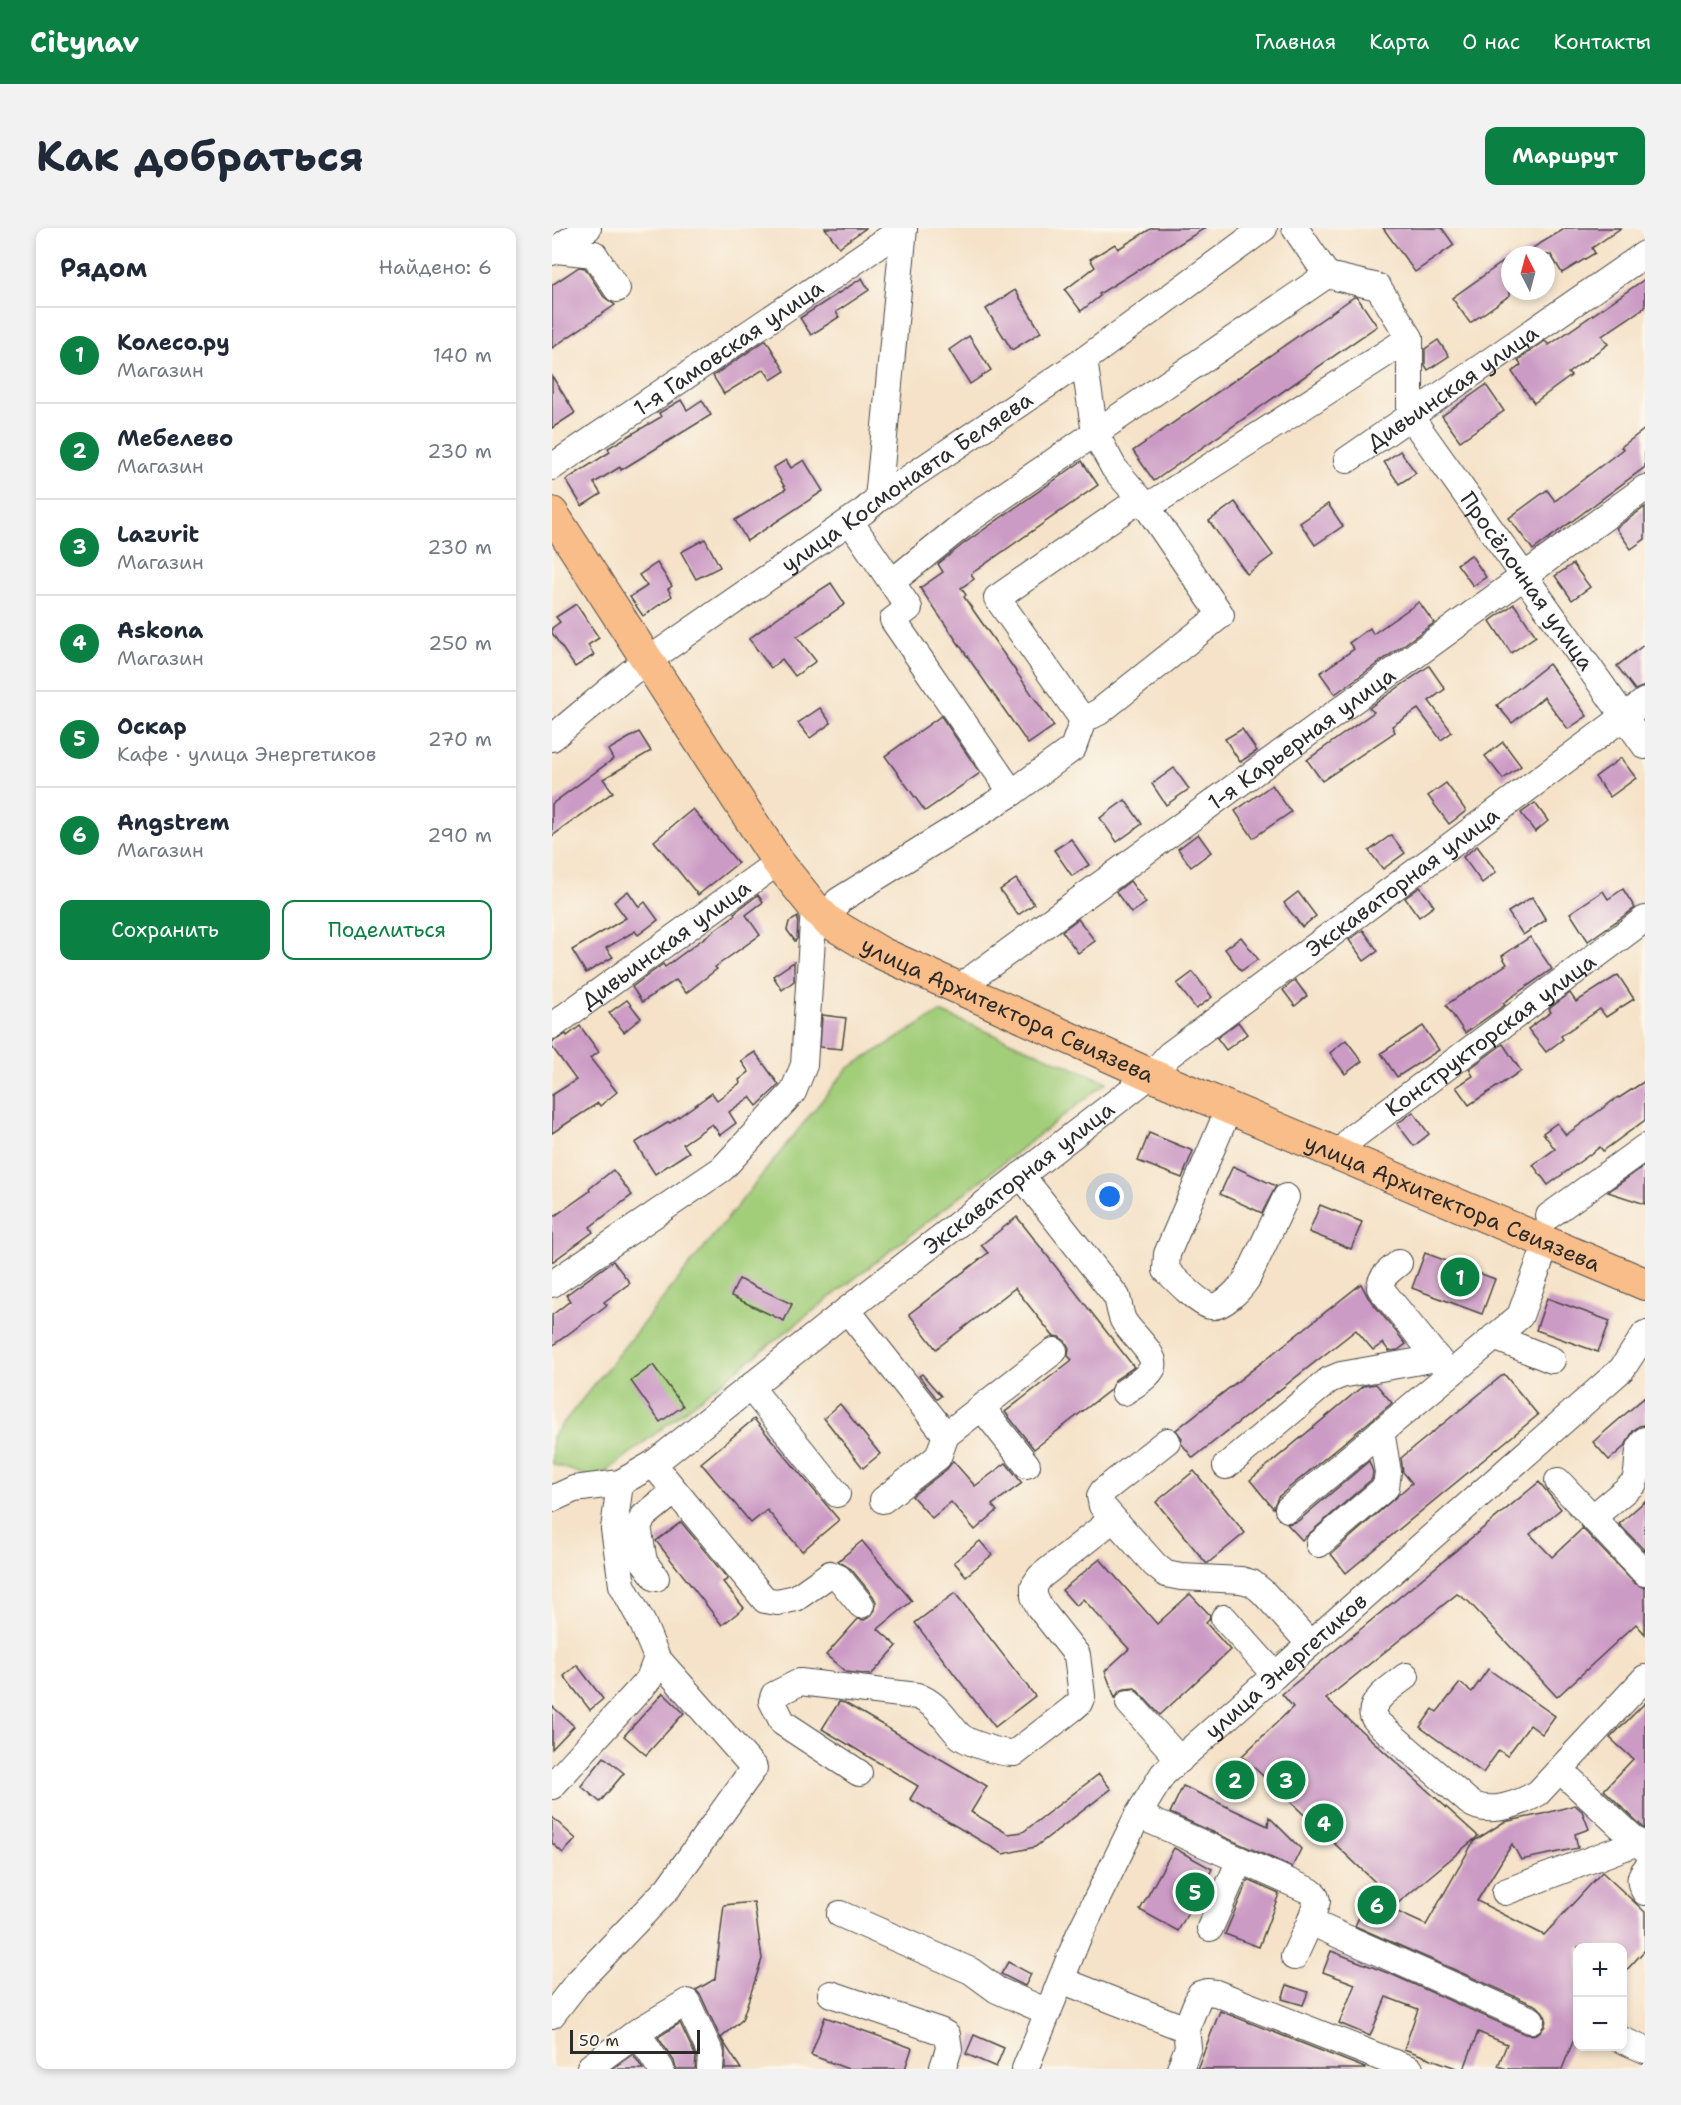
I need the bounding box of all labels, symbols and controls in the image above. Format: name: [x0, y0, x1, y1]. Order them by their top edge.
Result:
text: Citynav: [30, 23, 139, 61]
text: Главная: [1255, 28, 1336, 56]
text: Карта: [1369, 28, 1429, 56]
text: О нас: [1462, 28, 1520, 56]
text: Контакты: [1553, 28, 1651, 56]
button: Маршрут: [1485, 127, 1645, 185]
text: Как добраться: [36, 128, 364, 184]
north arrow: [1501, 246, 1555, 300]
text: Рядом: [60, 250, 147, 285]
text: Найдено: 6: [379, 254, 492, 280]
street label: 1-я Гамовская улица: [628, 272, 829, 422]
street label: Дивьинская улица: [1361, 318, 1544, 457]
text: Колесо.ру: [117, 328, 230, 357]
text: 1: [75, 342, 84, 368]
text: 140 m: [433, 342, 492, 368]
text: Магазин: [117, 357, 204, 383]
street label: улица Космонавта Беляева: [775, 384, 1038, 579]
text: Мебелево: [117, 424, 233, 453]
text: 2: [73, 438, 87, 464]
text: 230 m: [427, 438, 492, 464]
text: Магазин: [117, 453, 204, 479]
street label: Просёлочная улица: [1454, 486, 1601, 676]
text: Lazurit: [117, 520, 199, 549]
text: 3: [73, 534, 87, 560]
text: 230 m: [427, 534, 492, 560]
text: Магазин: [117, 549, 204, 575]
text: Askona: [117, 616, 203, 645]
text: 4: [73, 630, 87, 656]
text: 250 m: [428, 630, 492, 656]
text: Магазин: [117, 645, 204, 671]
street label: 1-я Карьерная улица: [1202, 660, 1401, 816]
text: Оскар: [117, 712, 187, 741]
text: 5: [73, 726, 86, 752]
text: 270 m: [428, 726, 492, 752]
text: Кафе · улица Энергетиков: [117, 741, 376, 767]
street label: Экскаваторная улица: [1299, 800, 1505, 963]
text: Angstrem: [117, 808, 230, 837]
text: 6: [73, 822, 87, 848]
text: 290 m: [427, 822, 492, 848]
text: Магазин: [117, 837, 204, 863]
street label: Дивьинская улица: [575, 872, 756, 1015]
button: Сохранить: [60, 900, 270, 960]
button: Поделиться: [282, 900, 492, 960]
street label: улица Архитектора Свиязева: [856, 930, 1159, 1089]
street label: Конструкторская улица: [1379, 946, 1602, 1123]
street label: Экскаваторная улица: [917, 1094, 1120, 1261]
street label: улица Архитектора Свиязева: [1300, 1127, 1605, 1278]
your location: [1095, 1182, 1124, 1211]
pin: 1: [1440, 1254, 1480, 1300]
street label: улица Энергетиков: [1199, 1586, 1373, 1745]
pin: 2: [1216, 1758, 1254, 1802]
pin: 3: [1266, 1758, 1306, 1802]
pin: 4: [1304, 1800, 1344, 1846]
pin: 5: [1176, 1870, 1214, 1914]
pin: 6: [1358, 1882, 1396, 1928]
map controls: [1573, 1943, 1627, 2051]
button: +: [1573, 1943, 1627, 1997]
button: −: [1573, 1997, 1627, 2051]
scale bar: [570, 2027, 700, 2054]
text: 50 m: [579, 2030, 619, 2051]

